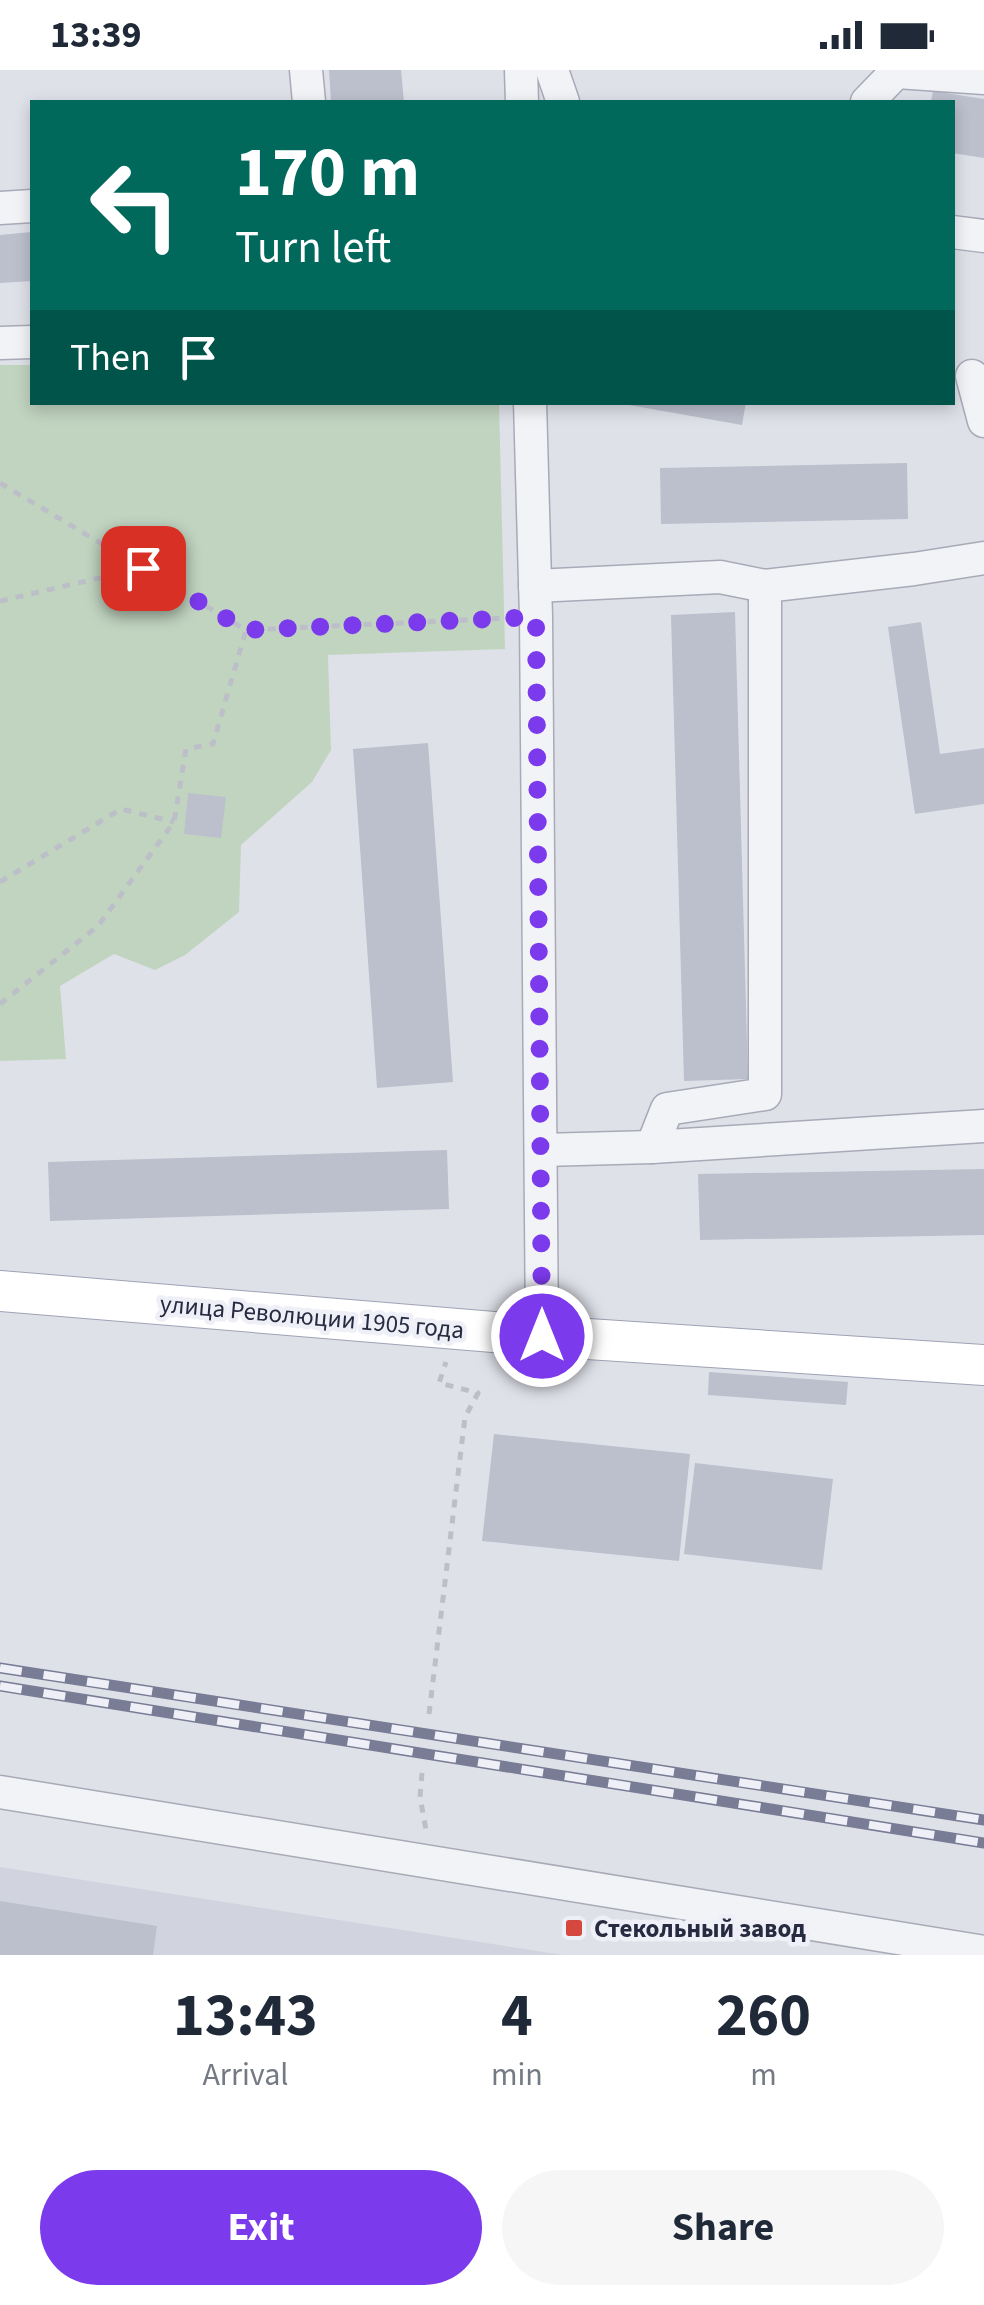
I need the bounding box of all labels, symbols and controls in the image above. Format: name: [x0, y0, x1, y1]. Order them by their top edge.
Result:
text: 13:39: [50, 8, 142, 62]
text: 170 m: [235, 123, 420, 223]
icon: left: [70, 140, 200, 270]
text: Turn left: [235, 216, 391, 280]
icon: arrive: [171, 330, 226, 385]
text: Then: [70, 331, 151, 385]
pin: [101, 526, 186, 611]
icon: arrive: [116, 541, 171, 596]
position arrow: [490, 1284, 594, 1388]
street label: улица Революции 1905 года: [158, 1286, 465, 1348]
place label: Стекольный завод: [594, 1911, 806, 1947]
marker: Стекольный завод: [563, 1917, 585, 1939]
text: 13:43: [173, 1974, 318, 2059]
text: 4: [501, 1974, 533, 2059]
text: 260: [716, 1974, 811, 2059]
text: Arrival: [202, 2052, 288, 2098]
text: min: [491, 2052, 543, 2098]
text: m: [750, 2052, 777, 2098]
button: Exit: [40, 2170, 482, 2285]
button: Share: [502, 2170, 944, 2285]

